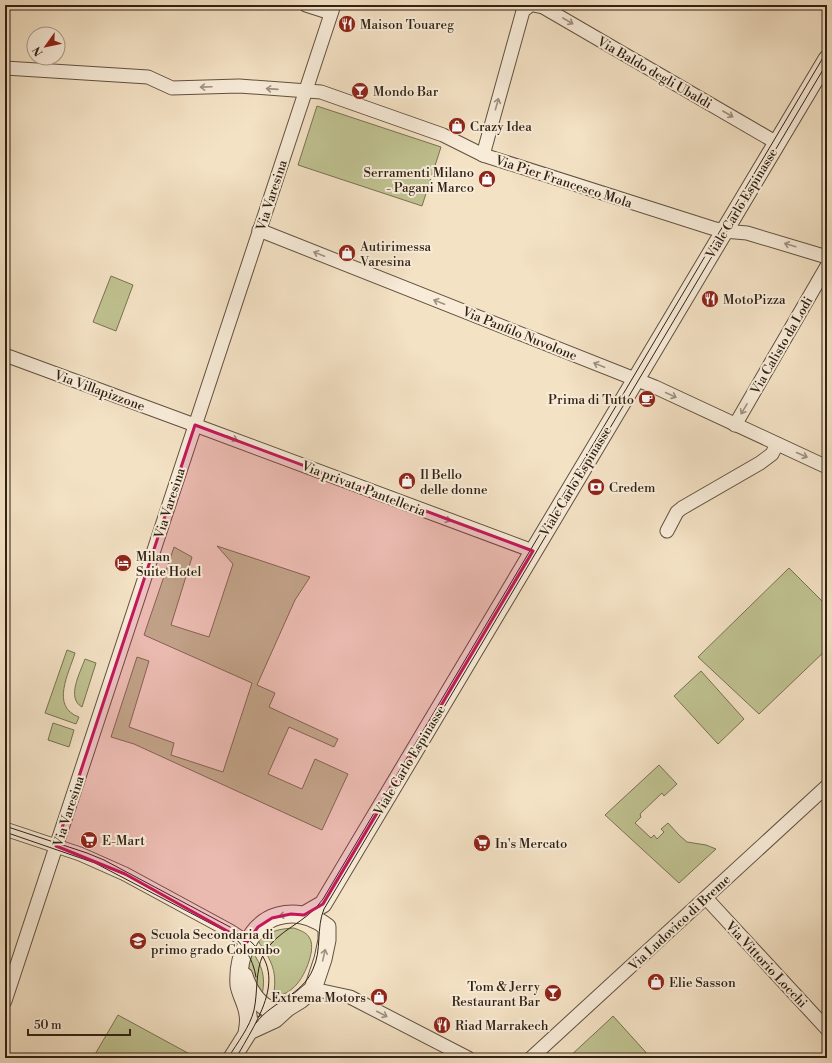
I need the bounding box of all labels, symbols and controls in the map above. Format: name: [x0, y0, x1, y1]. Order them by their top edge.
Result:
restaurant icon: Maison Touareg: [337, 14, 357, 34]
place label: Maison Touareg: [360, 17, 454, 33]
one-way arrow: [562, 17, 574, 25]
north arrow: [26, 26, 66, 66]
street label: Via Baldo degli Ubaldi: [594, 33, 715, 112]
text: N: [30, 43, 47, 58]
bar icon: Mondo Bar: [350, 81, 370, 101]
one-way arrow: [200, 84, 213, 91]
place label: Mondo Bar: [373, 84, 439, 100]
one-way arrow: [266, 85, 279, 92]
one-way arrow: [494, 97, 501, 110]
one-way arrow: [722, 111, 734, 119]
shop icon: Crazy Idea: [447, 116, 467, 136]
place label: Crazy Idea: [470, 119, 532, 135]
street label: Viale Carlo Espinasse: [702, 145, 781, 263]
street label: Via Pier Francesco Mola: [492, 152, 635, 212]
street label: Via Varesina: [253, 158, 291, 234]
place label: Serramenti Milano - Pagani Marco: [363, 165, 474, 196]
shop icon: Serramenti Milano - Pagani Marco: [477, 169, 497, 189]
place label: Autirimessa Varesina: [359, 239, 432, 270]
one-way arrow: [783, 241, 796, 248]
shop icon: Autirimessa Varesina: [337, 243, 357, 263]
one-way arrow: [313, 249, 325, 257]
restaurant icon: MotoPizza: [700, 289, 720, 309]
place label: MotoPizza: [723, 292, 786, 308]
street label: Via Calisto da Lodi: [747, 294, 816, 398]
one-way arrow: [434, 297, 446, 305]
street label: Via Panfilo Nuvolone: [459, 303, 580, 364]
one-way arrow: [594, 360, 606, 368]
street label: Via Villapizzone: [51, 367, 147, 415]
cafe icon: Prima di Tutto: [637, 389, 657, 409]
place label: Prima di Tutto: [548, 392, 634, 408]
one-way arrow: [665, 392, 677, 399]
one-way arrow: [739, 403, 747, 415]
street label: Viale Carlo Espinasse: [536, 423, 615, 541]
one-way arrow: [225, 435, 237, 443]
one-way arrow: [796, 452, 808, 459]
street label: Via privata Pantelleria: [298, 458, 428, 520]
street label: Via Varesina: [151, 466, 189, 542]
place label: Il Bello delle donne: [420, 467, 488, 498]
shop icon: Il Bello delle donne: [397, 471, 417, 491]
bank icon: Credem: [586, 477, 606, 497]
place label: Credem: [609, 480, 656, 496]
one-way arrow: [439, 515, 451, 523]
place label: Milan Suite Hotel: [136, 549, 201, 580]
hotel icon: Milan Suite Hotel: [113, 553, 133, 573]
street label: Viale Carlo Espinasse: [370, 702, 449, 820]
street label: Via Varesina: [50, 774, 88, 850]
supermarket icon: E-Mart: [79, 830, 99, 850]
place label: E-Mart: [102, 833, 145, 849]
supermarket icon: In's Mercato: [472, 833, 492, 853]
place label: In's Mercato: [495, 836, 567, 852]
street label: Via Ludovico di Breme: [625, 871, 734, 975]
one-way arrow: [278, 911, 291, 919]
street label: Via Vittorio Locchi: [721, 917, 810, 1011]
place label: Scuola Secondaria di primo grado Colombo: [151, 927, 280, 958]
school or university icon: Scuola Secondaria di primo grado Colombo: [128, 931, 148, 951]
one-way arrow: [321, 949, 329, 962]
shop icon: Elie Sasson: [646, 972, 666, 992]
place label: Elie Sasson: [669, 975, 736, 991]
place label: Tom & Jerry Restaurant Bar: [451, 979, 541, 1010]
bar icon: Tom & Jerry Restaurant Bar: [543, 983, 563, 1003]
shop icon: Extrema Motors: [369, 987, 389, 1007]
place label: Extrema Motors: [271, 990, 366, 1006]
one-way arrow: [376, 1010, 388, 1018]
scale bar: [28, 1011, 130, 1037]
restaurant icon: Riad Marrakech: [432, 1015, 452, 1035]
text: 50 m: [34, 1018, 62, 1033]
place label: Riad Marrakech: [455, 1018, 549, 1034]

